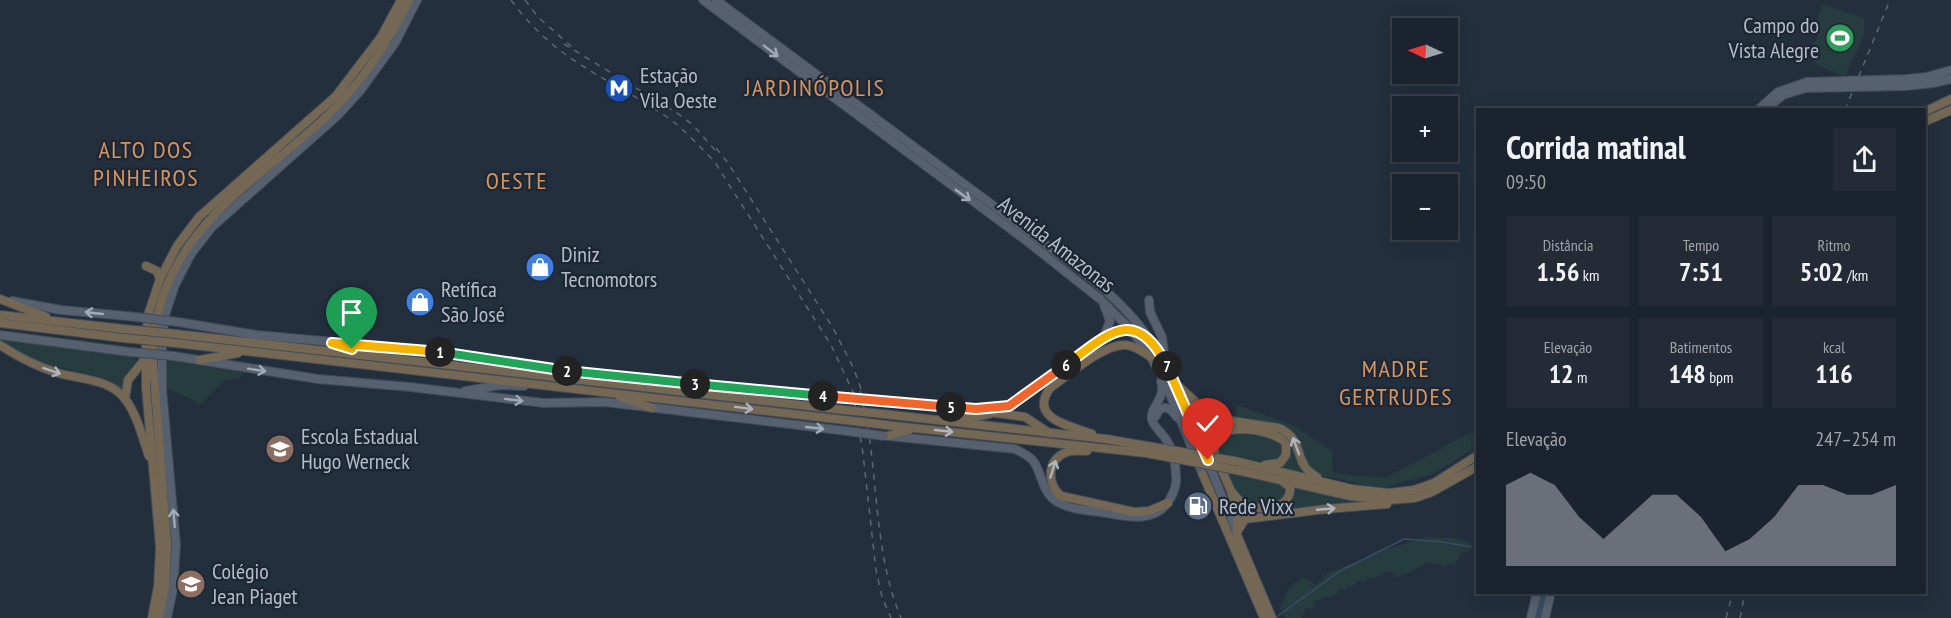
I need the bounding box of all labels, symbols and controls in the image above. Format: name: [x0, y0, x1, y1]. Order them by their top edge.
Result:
place label: Campo do Vista Alegre: [1728, 11, 1819, 64]
north arrow: [1392, 18, 1458, 84]
map controls: [1392, 18, 1458, 240]
sports icon: Campo do Vista Alegre: [1824, 22, 1856, 54]
one-way arrow: [762, 45, 778, 57]
place label: Estação Vila Oeste: [639, 61, 717, 114]
metro station icon: Estação Vila Oeste: [603, 72, 635, 104]
district label: JARDINÓPOLIS: [744, 72, 885, 103]
button: +: [1392, 96, 1458, 162]
text: Corrida matinal: [1506, 125, 1686, 168]
button: share: [1833, 128, 1896, 191]
district label: ALTO DOS PINHEIROS: [93, 134, 199, 193]
district label: OESTE: [486, 165, 548, 196]
text: 09:50: [1506, 169, 1546, 195]
button: −: [1392, 174, 1458, 240]
one-way arrow: [955, 188, 971, 201]
street label: Avenida Amazonas: [993, 190, 1121, 298]
text: Distância: [1543, 235, 1593, 255]
text: Tempo: [1683, 235, 1719, 255]
text: Ritmo: [1818, 235, 1850, 255]
place label: Diniz Tecnomotors: [561, 240, 657, 293]
shop icon: Diniz Tecnomotors: [524, 251, 556, 283]
text: 1.56: [1537, 255, 1579, 288]
text: 7:51: [1679, 255, 1723, 288]
text: 5:02: [1800, 255, 1844, 288]
text: km: [1579, 265, 1599, 285]
text: /km: [1844, 265, 1868, 285]
place label: Retífica São José: [441, 275, 505, 328]
shop icon: Retífica São José: [404, 286, 436, 318]
pin: [326, 287, 377, 349]
icon: arrive: [335, 296, 368, 329]
one-way arrow: [84, 307, 104, 318]
pin: 1: [425, 337, 455, 367]
text: Elevação: [1544, 337, 1592, 357]
text: Batimentos: [1670, 337, 1732, 357]
text: kcal: [1823, 337, 1845, 357]
text: 1: [436, 342, 444, 362]
pin: 6: [1051, 350, 1081, 380]
pin: 7: [1152, 351, 1182, 381]
district label: MADRE GERTRUDES: [1339, 353, 1453, 412]
text: 6: [1062, 355, 1070, 375]
pin: 2: [552, 356, 582, 386]
text: 7: [1163, 356, 1171, 376]
text: 12: [1549, 357, 1574, 390]
text: 148: [1668, 357, 1706, 390]
text: 116: [1815, 357, 1853, 390]
text: 2: [563, 361, 571, 381]
one-way arrow: [247, 364, 267, 375]
one-way arrow: [42, 366, 61, 377]
text: m: [1574, 367, 1587, 387]
text: bpm: [1706, 367, 1734, 387]
pin: 3: [680, 369, 710, 399]
text: 3: [691, 374, 699, 394]
pin: 4: [808, 381, 838, 411]
text: 4: [819, 386, 827, 406]
pin: 5: [936, 392, 966, 422]
one-way arrow: [503, 394, 523, 405]
text: 5: [947, 397, 955, 417]
pin: [1182, 398, 1233, 460]
one-way arrow: [733, 403, 753, 414]
icon: check: [1191, 407, 1224, 440]
place label: Escola Estadual Hugo Werneck: [301, 422, 419, 475]
one-way arrow: [804, 423, 824, 434]
one-way arrow: [933, 426, 953, 437]
text: Elevação: [1506, 426, 1567, 452]
text: 247–254 m: [1815, 426, 1896, 452]
school or university icon: Escola Estadual Hugo Werneck: [264, 433, 296, 465]
one-way arrow: [1289, 437, 1300, 455]
one-way arrow: [1048, 460, 1059, 479]
fuel station icon: Rede Vixx: [1182, 490, 1214, 522]
place label: Rede Vixx: [1219, 492, 1293, 520]
one-way arrow: [1316, 503, 1336, 514]
one-way arrow: [168, 509, 179, 529]
place label: Colégio Jean Piaget: [211, 557, 298, 610]
school or university icon: Colégio Jean Piaget: [175, 568, 207, 600]

